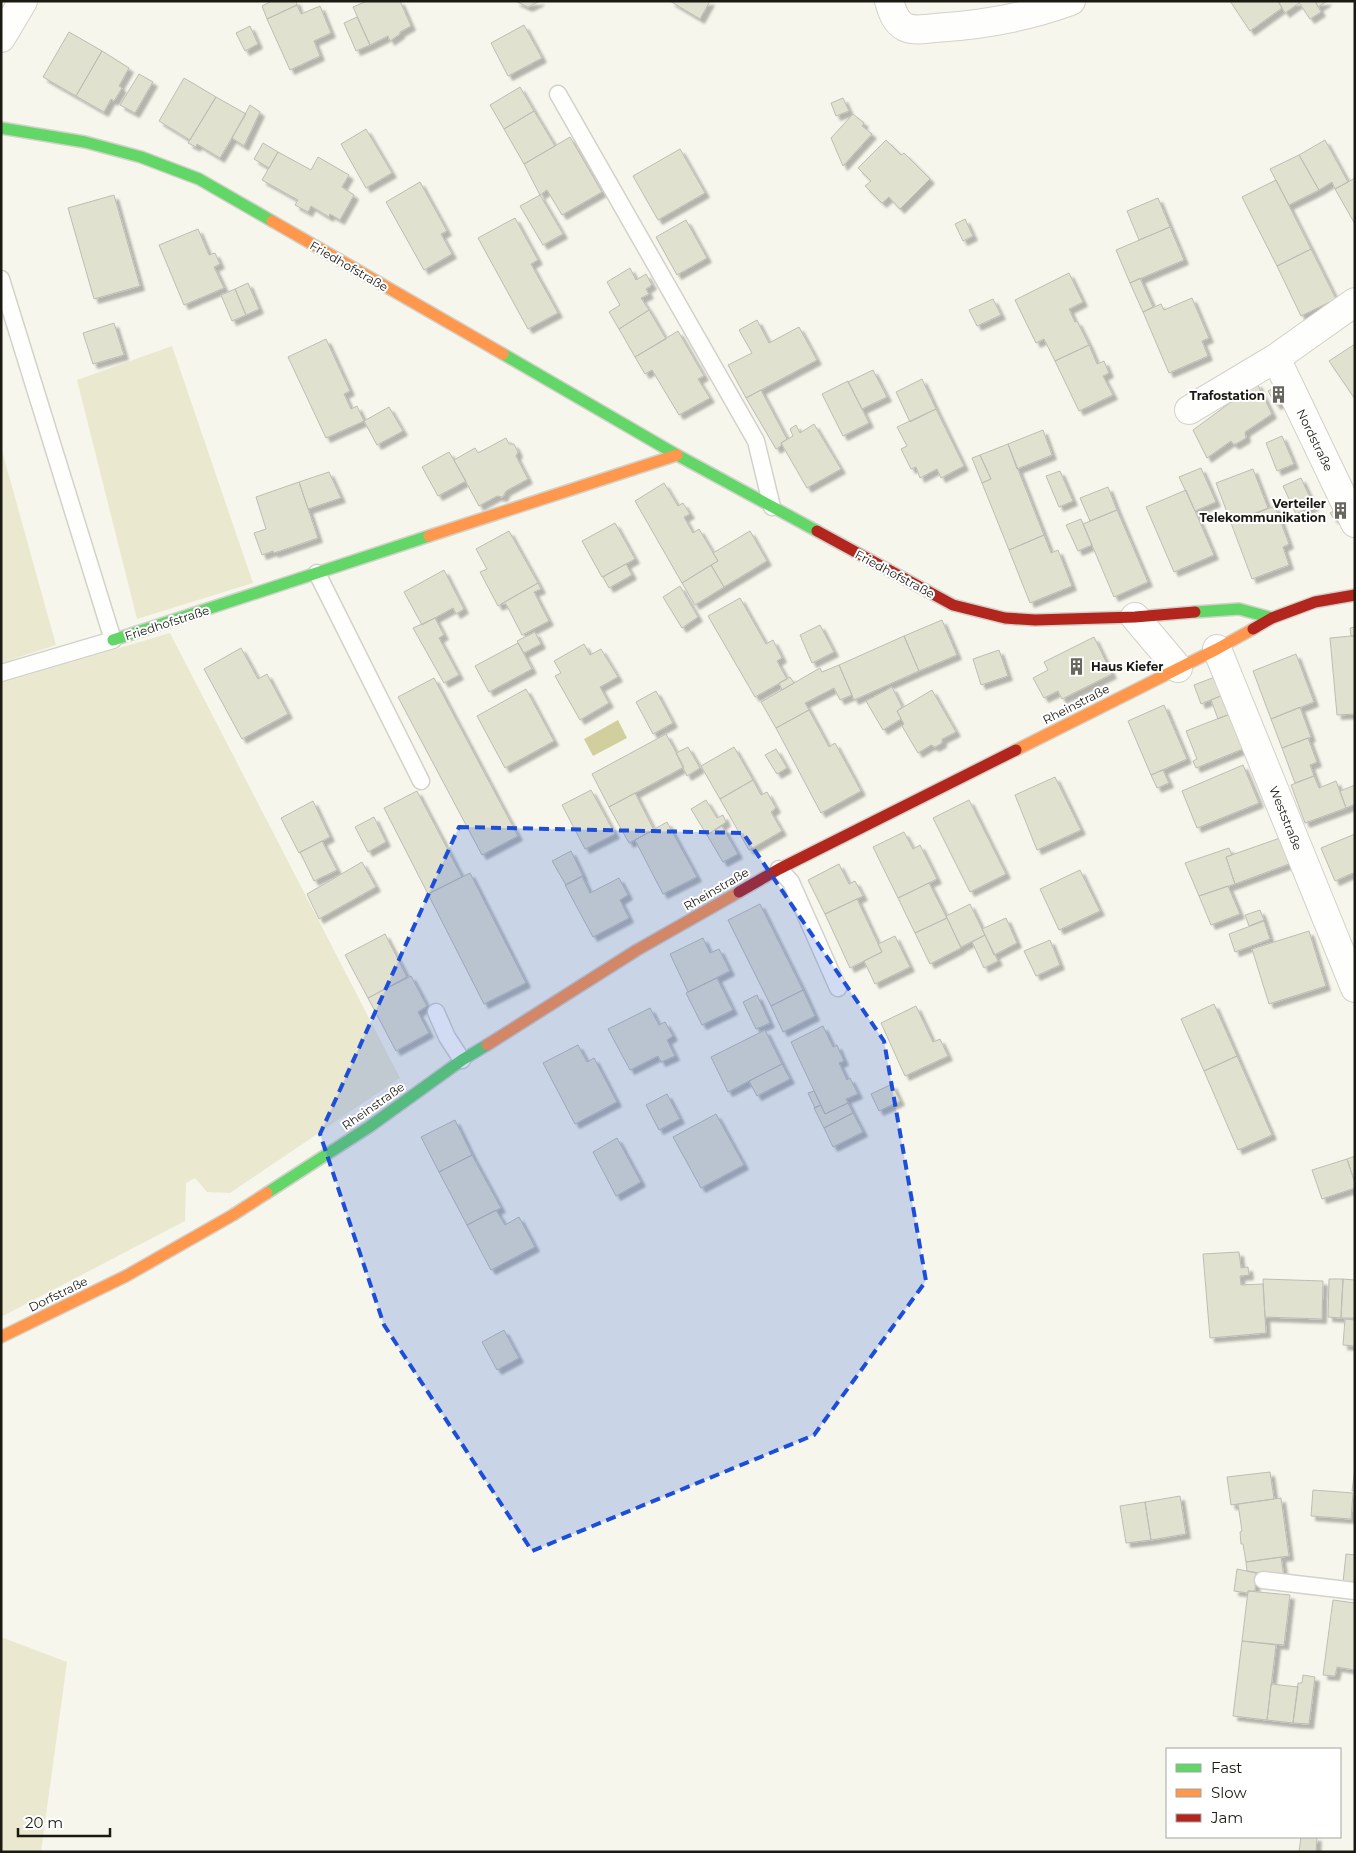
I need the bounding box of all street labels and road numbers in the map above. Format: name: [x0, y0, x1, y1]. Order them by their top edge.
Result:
street label: Friedhofstraße: [307, 238, 391, 294]
street label: Nordstraße: [1293, 406, 1337, 474]
street label: Friedhofstraße: [853, 547, 937, 601]
street label: Friedhofstraße: [123, 602, 211, 644]
street label: Rheinstraße: [1040, 681, 1112, 727]
street label: Weststraße: [1266, 784, 1306, 852]
street label: Rheinstraße: [681, 864, 751, 914]
street label: Rheinstraße: [339, 1079, 407, 1133]
street label: Dorfstraße: [26, 1273, 90, 1315]

